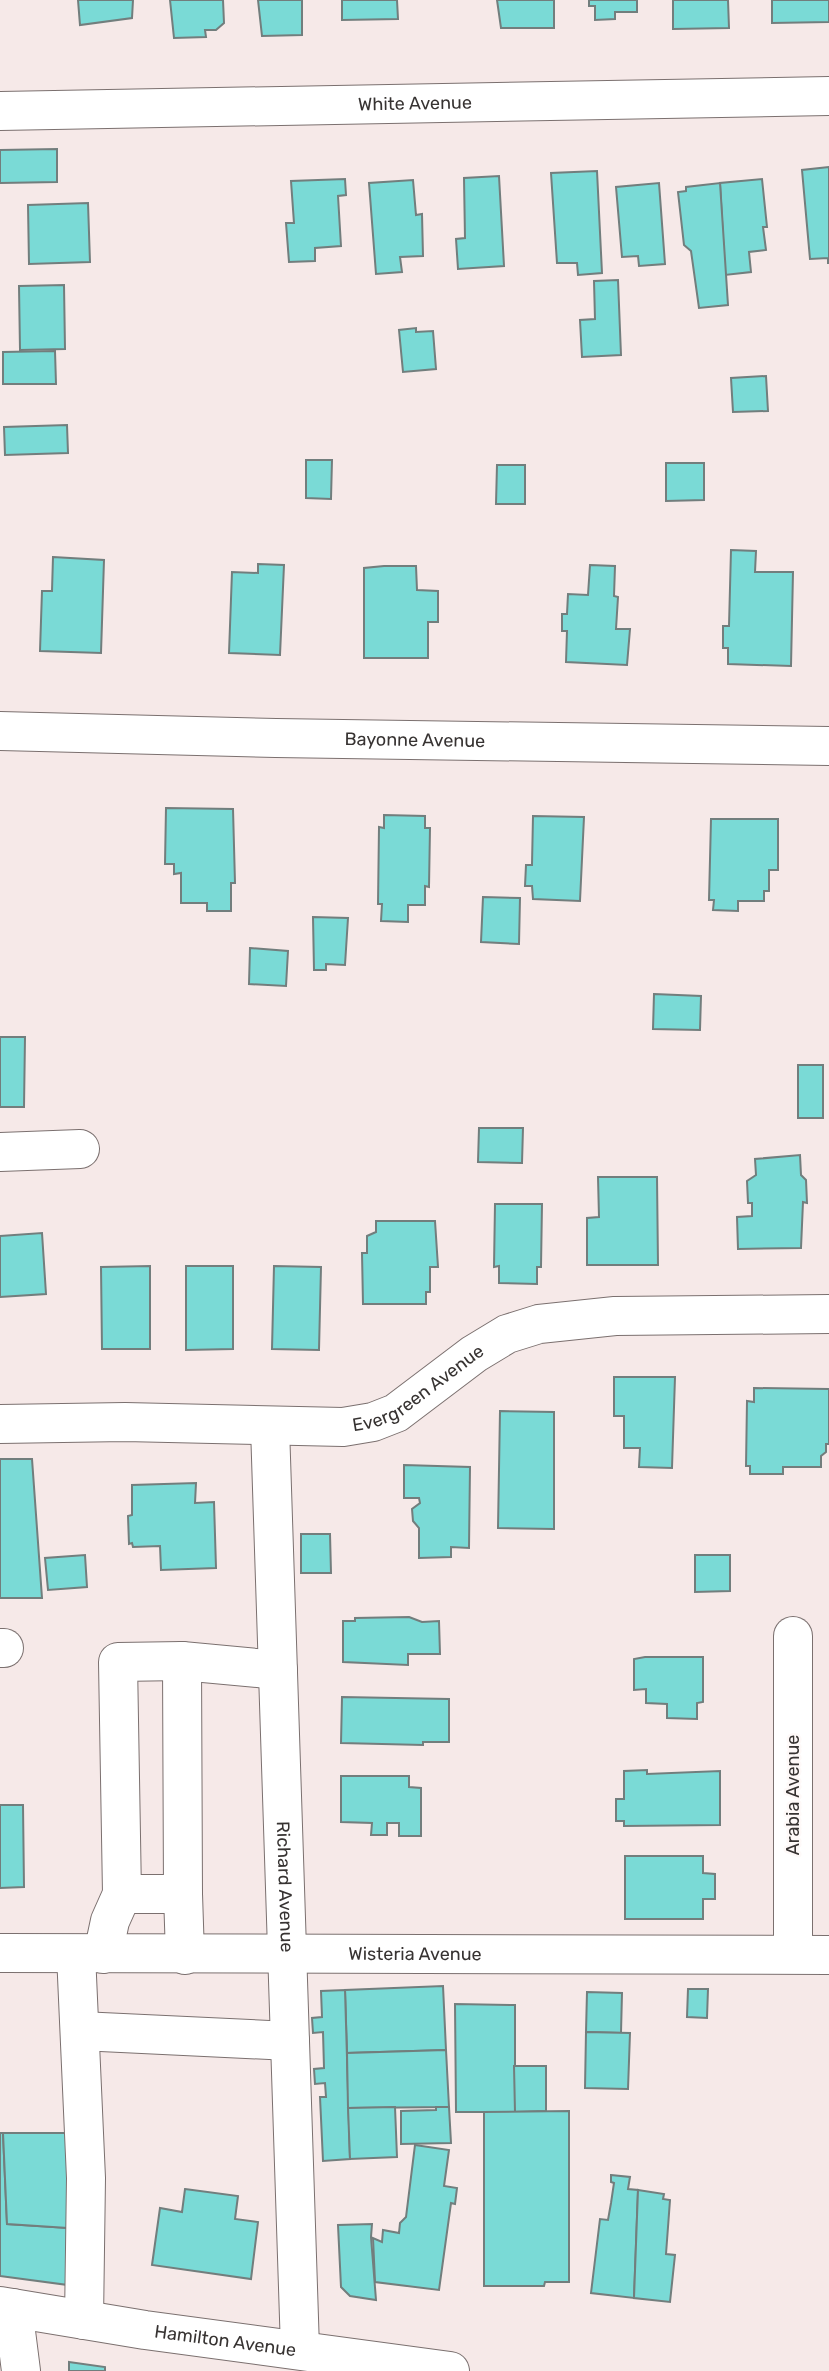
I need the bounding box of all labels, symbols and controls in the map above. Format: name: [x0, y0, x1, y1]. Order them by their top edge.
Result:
street label: White Avenue: [358, 91, 472, 116]
street label: Bayonne Avenue: [344, 728, 485, 752]
street label: Evergreen Avenue: [351, 1340, 488, 1436]
street label: Arabia Avenue: [782, 1735, 804, 1855]
street label: Richard Avenue: [272, 1821, 298, 1953]
street label: Wisteria Avenue: [348, 1943, 482, 1965]
street label: Hamilton Avenue: [153, 2320, 298, 2361]

